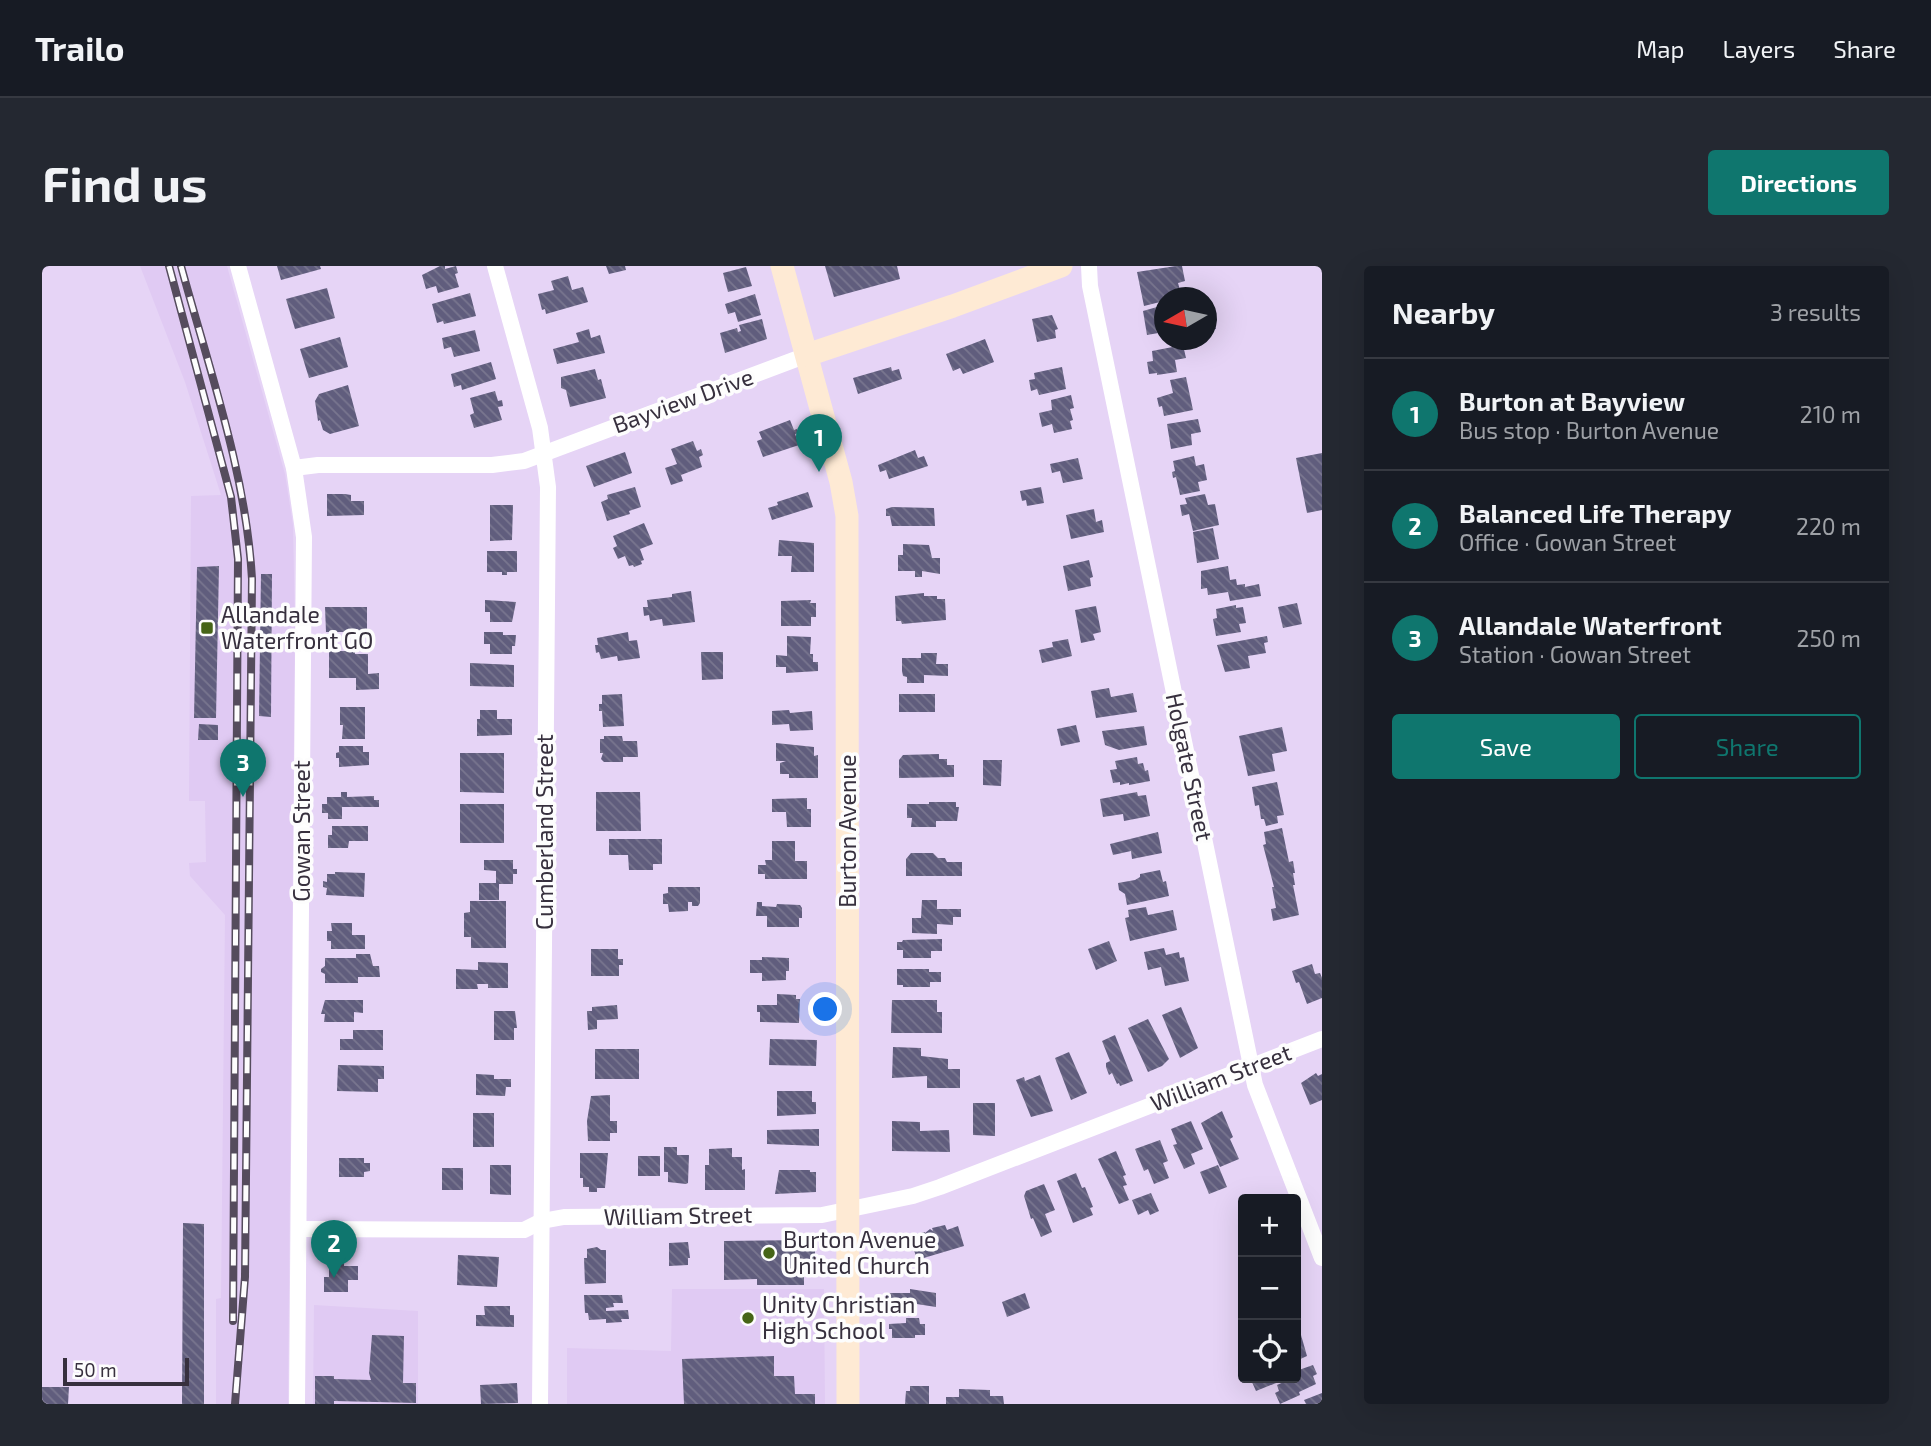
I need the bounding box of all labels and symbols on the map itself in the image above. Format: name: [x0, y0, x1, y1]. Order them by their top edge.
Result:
north arrow: [1154, 287, 1217, 350]
street label: Bayview Drive: [609, 362, 757, 438]
pin: 1: [796, 414, 842, 472]
place label: Allandale Waterfront GO: [221, 600, 373, 654]
marker: Allandale Waterfront GO: [199, 620, 215, 636]
street label: Holgate Street: [1161, 690, 1219, 844]
street label: Cumberland Street: [530, 734, 558, 930]
pin: 3: [220, 739, 266, 797]
street label: Burton Avenue: [833, 754, 861, 908]
street label: Gowan Street: [287, 760, 315, 902]
your location: [808, 992, 842, 1026]
street label: William Street: [1146, 1037, 1295, 1117]
street label: William Street: [603, 1200, 753, 1230]
pin: 2: [311, 1220, 357, 1278]
place label: Burton Avenue United Church: [783, 1225, 936, 1279]
marker: Burton Avenue United Church: [761, 1245, 777, 1261]
place label: Unity Christian High School: [762, 1290, 915, 1344]
marker: Unity Christian High School: [740, 1310, 756, 1326]
scale bar: [63, 1355, 189, 1387]

